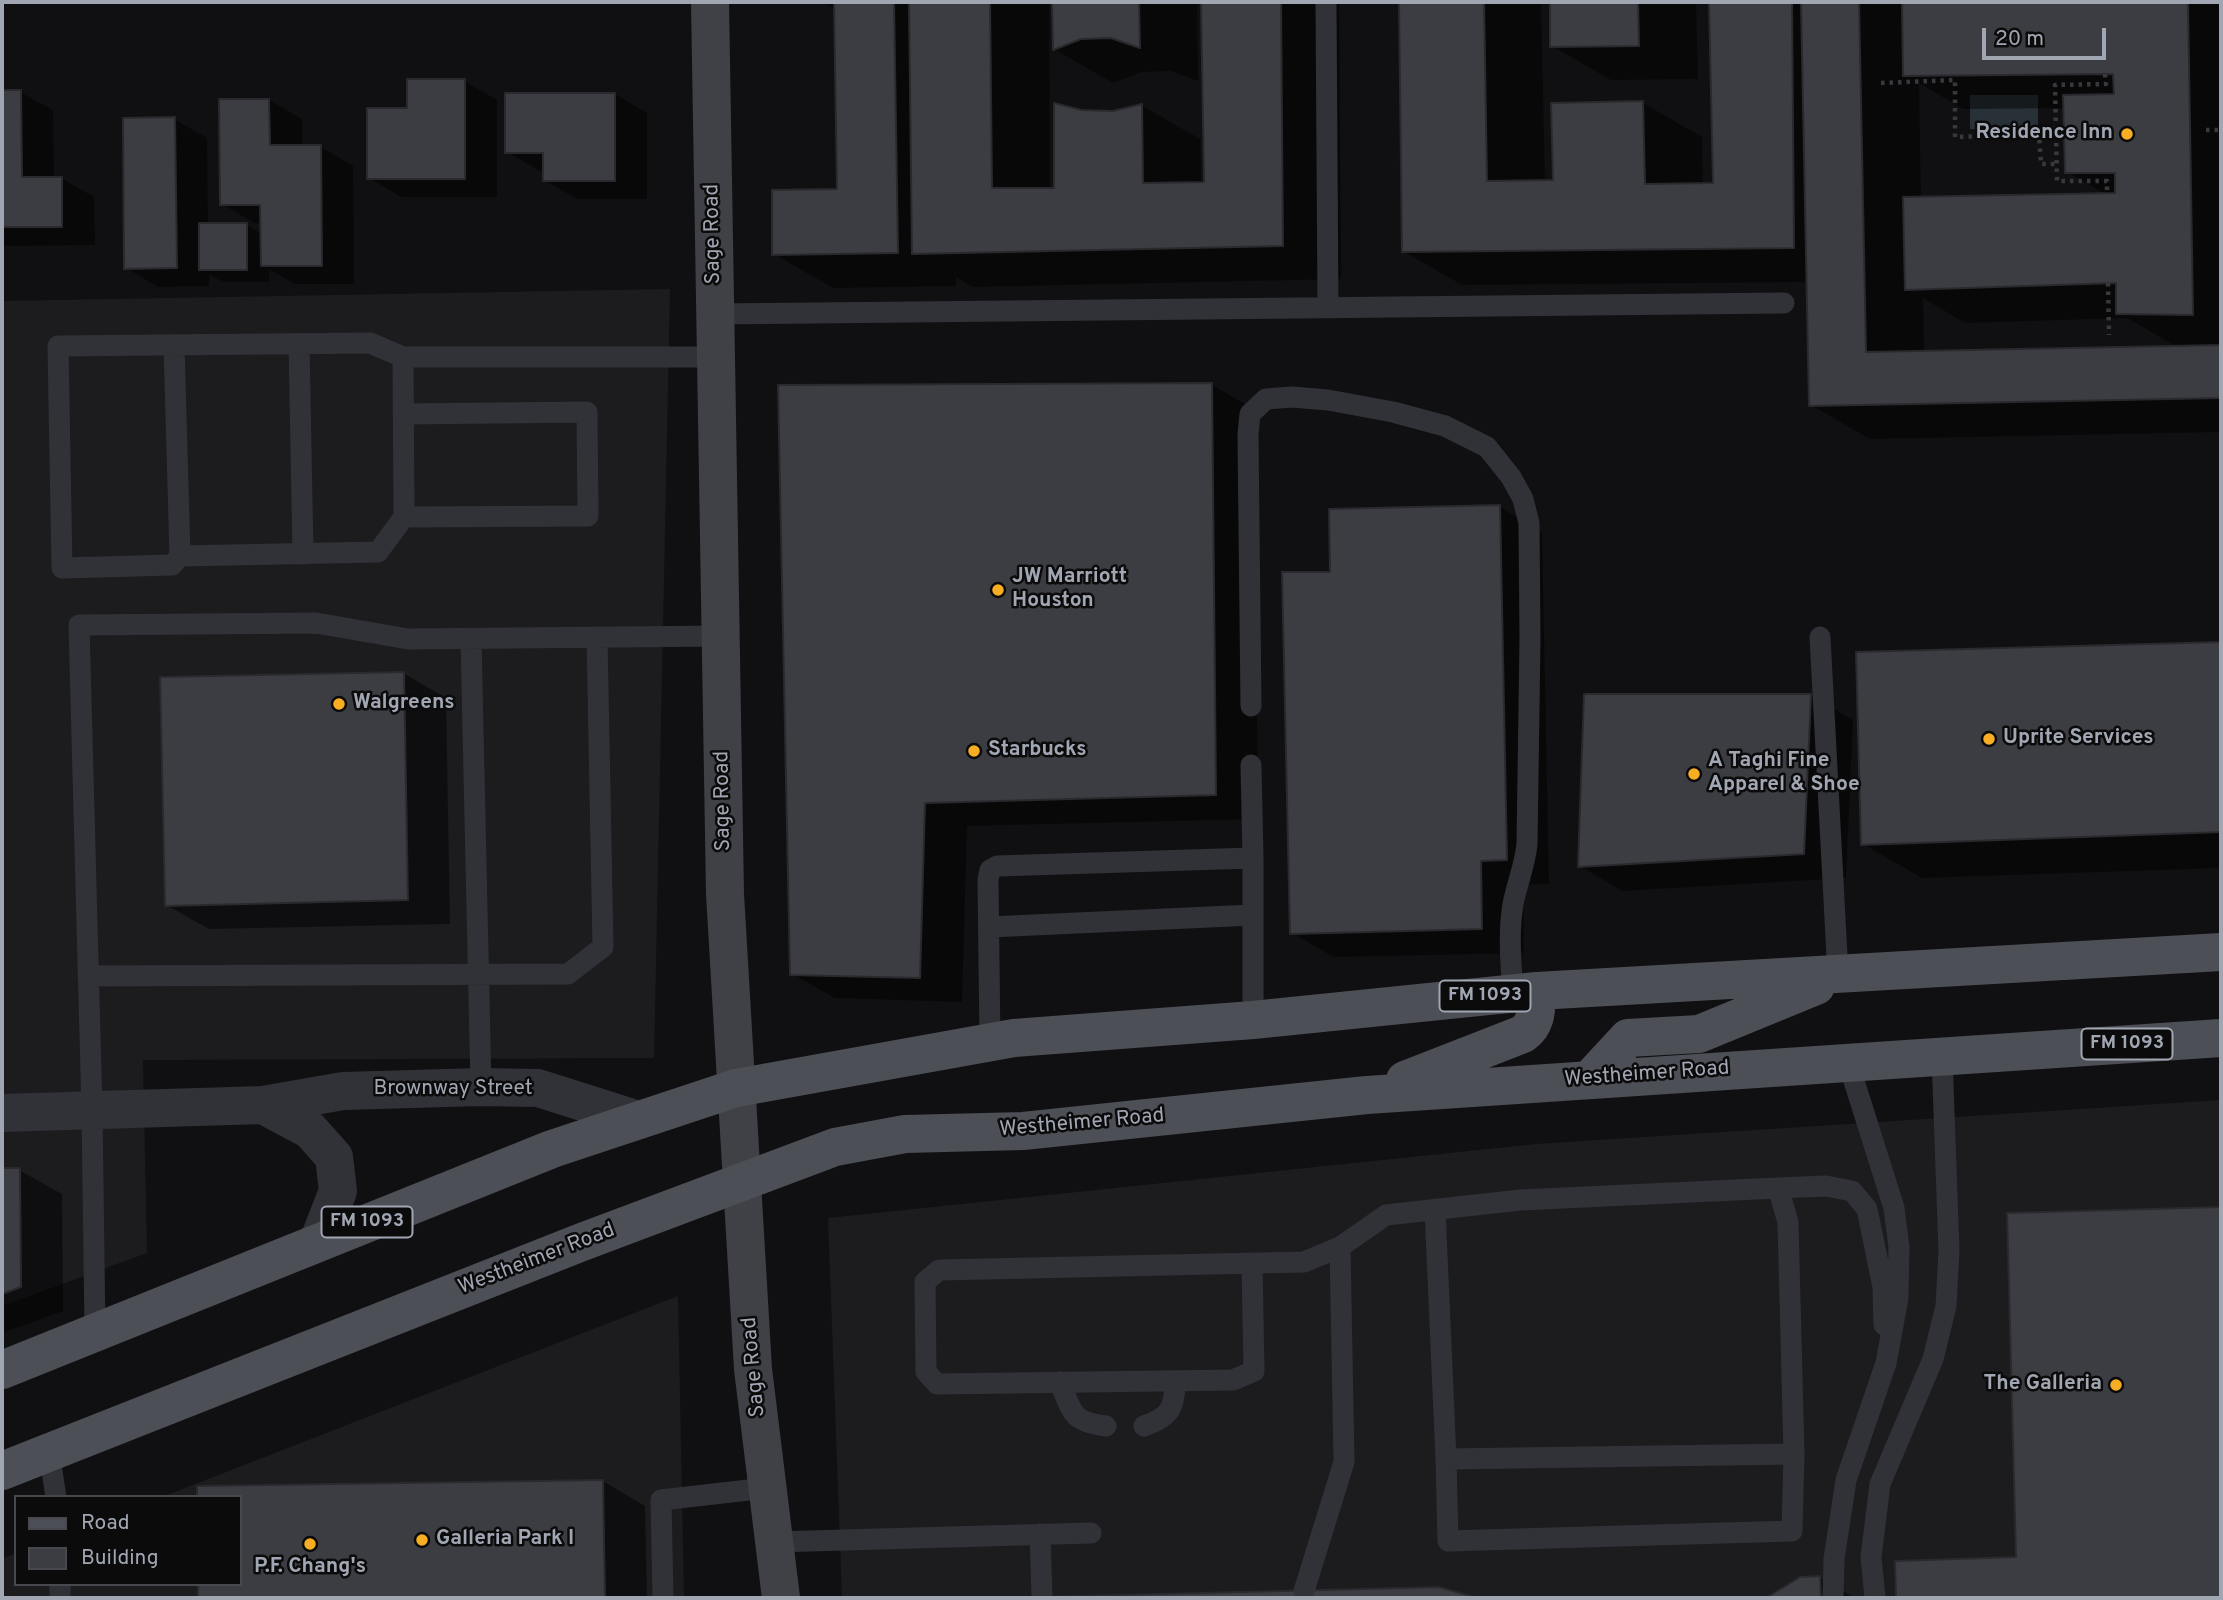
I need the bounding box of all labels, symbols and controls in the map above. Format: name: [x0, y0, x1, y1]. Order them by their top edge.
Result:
scale bar: [1985, 14, 2109, 58]
text: 20 m: [1995, 26, 2044, 53]
place label: Residence Inn: [1976, 121, 2113, 147]
marker: Residence Inn: [2119, 126, 2135, 142]
street label: Sage Road: [701, 184, 727, 284]
place label: JW Marriott Houston: [1012, 565, 1127, 615]
marker: JW Marriott Houston: [990, 582, 1006, 598]
place label: Walgreens: [353, 691, 455, 717]
marker: Walgreens: [331, 696, 347, 712]
place label: Uprite Services: [2003, 726, 2154, 752]
marker: Uprite Services: [1981, 731, 1997, 747]
place label: Starbucks: [988, 738, 1087, 764]
marker: Starbucks: [966, 743, 982, 759]
place label: A Taghi Fine Apparel & Shoe: [1708, 749, 1860, 799]
street label: Sage Road: [711, 751, 737, 851]
marker: A Taghi Fine Apparel & Shoe: [1686, 766, 1702, 782]
road number: FM 1093: [1440, 980, 1530, 1012]
road number: FM 1093: [2082, 1028, 2172, 1060]
street label: Westheimer Road: [1564, 1057, 1730, 1093]
street label: Brownway Street: [373, 1077, 533, 1103]
street label: Westheimer Road: [998, 1104, 1166, 1144]
road number: FM 1093: [322, 1206, 412, 1238]
street label: Westheimer Road: [455, 1219, 619, 1301]
street label: Sage Road: [738, 1316, 772, 1418]
place label: The Galleria: [1984, 1372, 2102, 1398]
marker: The Galleria: [2108, 1377, 2124, 1393]
legend: [14, 1495, 242, 1586]
text: Road: [81, 1510, 130, 1537]
place label: Galleria Park I: [436, 1527, 574, 1553]
marker: Galleria Park I: [414, 1532, 430, 1548]
marker: P.F. Chang's: [302, 1536, 318, 1552]
text: Building: [81, 1545, 159, 1572]
place label: P.F. Chang's: [254, 1555, 366, 1581]

